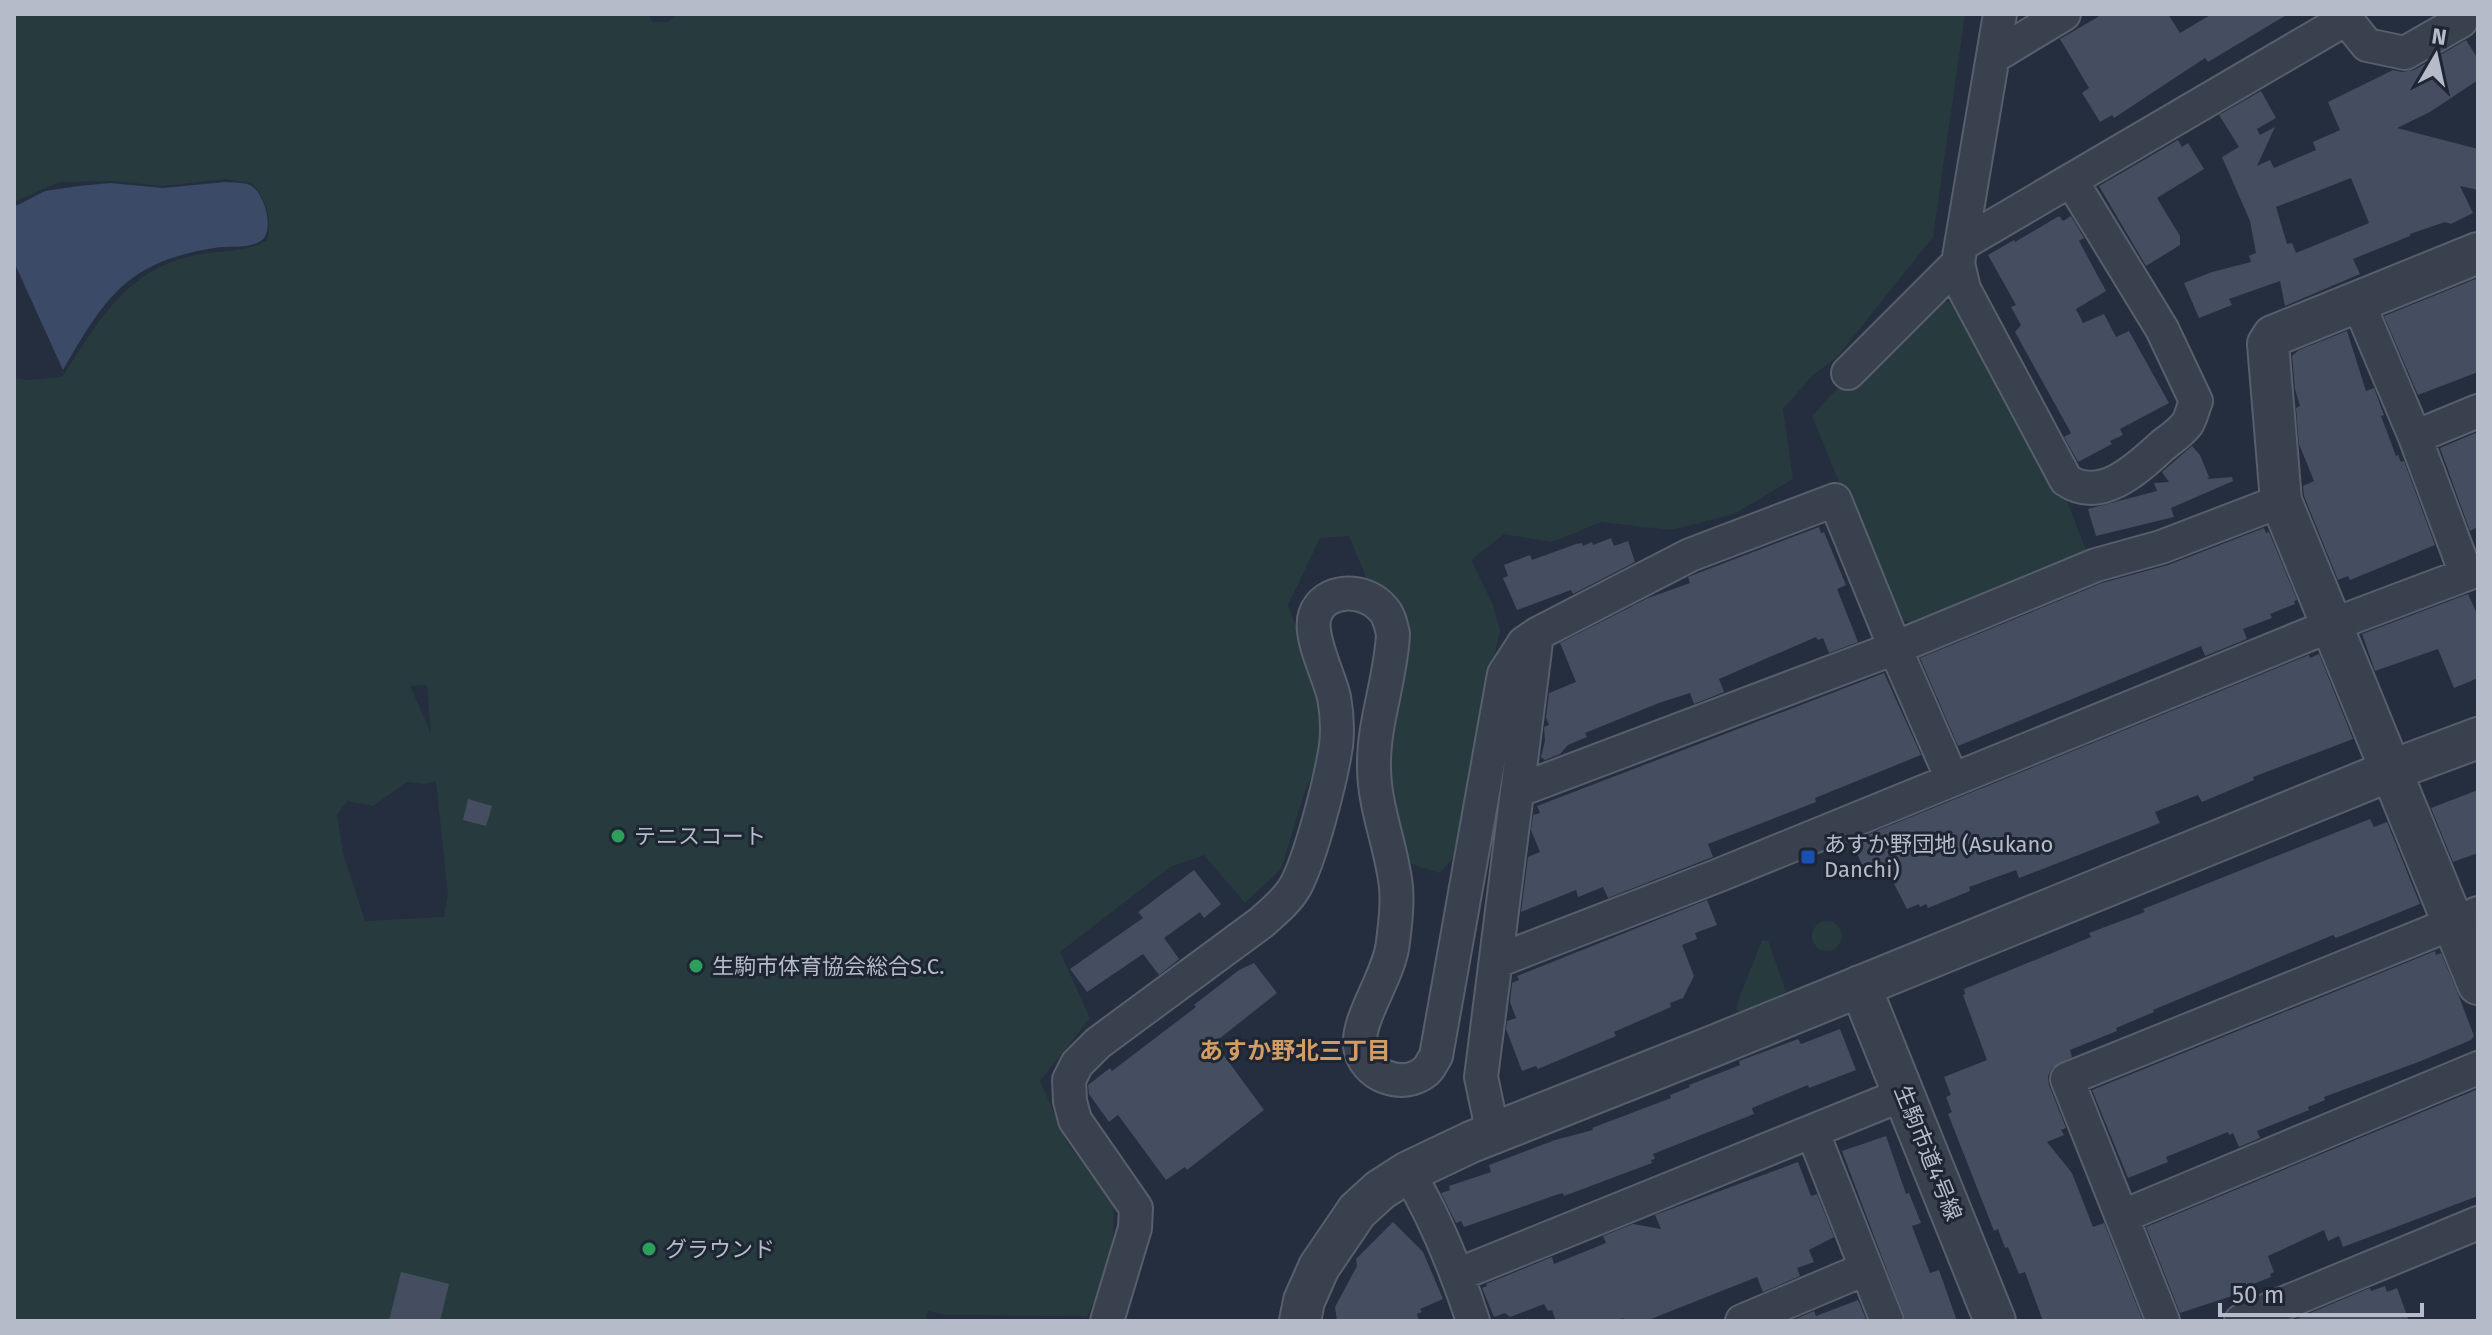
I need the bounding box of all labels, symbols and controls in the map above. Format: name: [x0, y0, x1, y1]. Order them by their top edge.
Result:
north arrow: [2396, 16, 2476, 96]
text: N: [2430, 22, 2448, 51]
place label: テニスコート: [634, 823, 766, 850]
marker: テニスコート: [609, 827, 627, 845]
place label: あすか野団地 (Asukano Danchi): [1824, 831, 2053, 883]
marker: あすか野団地 (Asukano Danchi): [1799, 848, 1817, 866]
place label: 生駒市体育協会総合S.C.: [712, 953, 944, 980]
marker: 生駒市体育協会総合S.C.: [687, 957, 705, 975]
district label: あすか野北三丁目: [1199, 1037, 1391, 1065]
street label: 生駒市道4号線: [1889, 1081, 1967, 1225]
place label: グラウンド: [665, 1236, 775, 1263]
marker: グラウンド: [640, 1240, 658, 1258]
scale bar: [2220, 1267, 2422, 1317]
text: 50 m: [2232, 1281, 2284, 1309]

